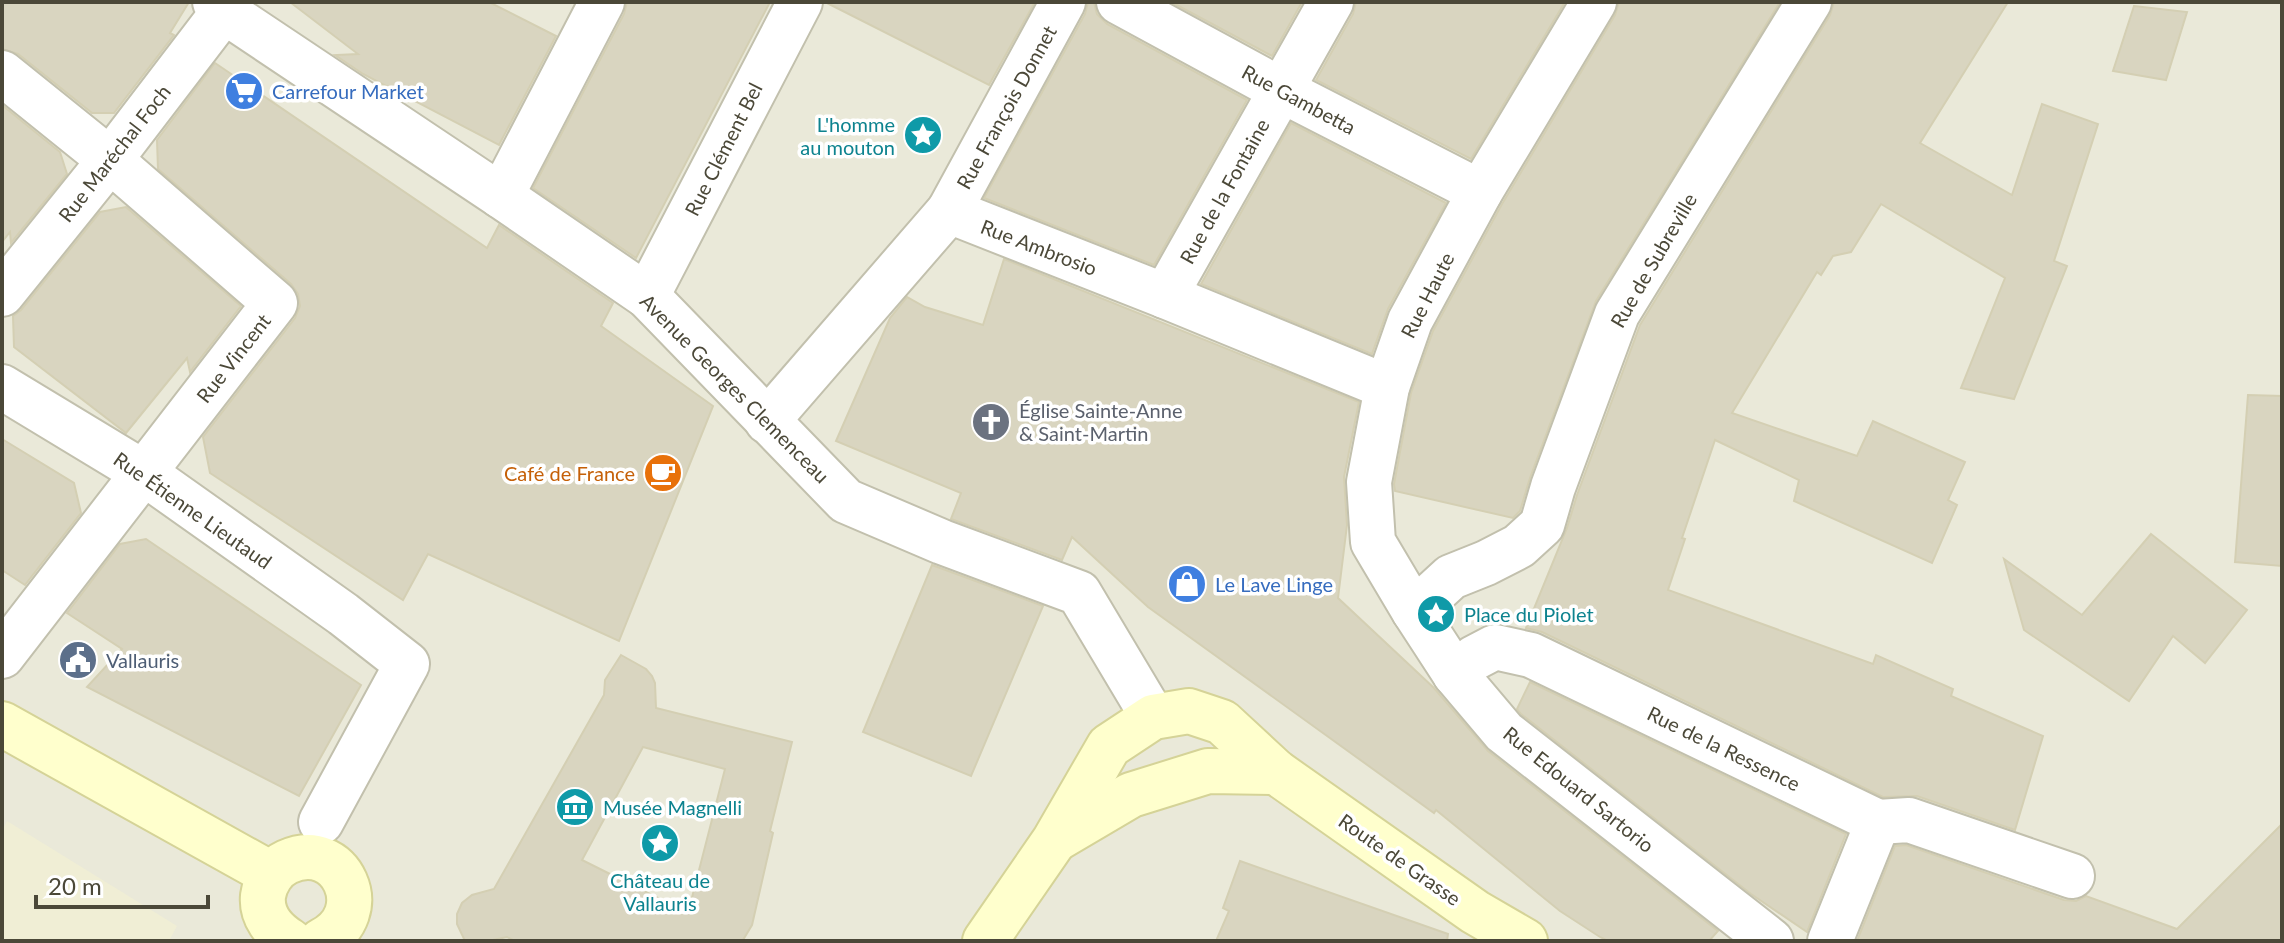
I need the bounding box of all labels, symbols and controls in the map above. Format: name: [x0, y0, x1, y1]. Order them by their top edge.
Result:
street label: Rue François Donnet: [951, 21, 1061, 193]
street label: Rue Gambetta: [1238, 59, 1360, 139]
supermarket icon: Carrefour Market: [223, 70, 265, 112]
place label: Carrefour Market: [272, 79, 424, 103]
street label: Rue Clément Bel: [679, 79, 767, 219]
street label: Rue Maréchal Foch: [53, 80, 175, 226]
place label: L'homme au mouton: [800, 112, 895, 159]
place icon: L'homme au mouton: [902, 114, 944, 156]
street label: Rue de la Fontaine: [1174, 114, 1274, 268]
street label: Rue de Subreville: [1605, 189, 1701, 331]
street label: Rue Ambrosio: [978, 214, 1100, 280]
street label: Rue Haute: [1395, 248, 1459, 342]
street label: Avenue Georges Clemenceau: [636, 289, 834, 487]
street label: Rue Vincent: [191, 309, 275, 407]
place label: Église Sainte-Anne & Saint-Martin: [1019, 398, 1182, 445]
church icon: Église Sainte-Anne & Saint-Martin: [970, 401, 1012, 443]
street label: Rue Étienne Lieutaud: [109, 446, 277, 574]
cafe icon: Café de France: [642, 452, 684, 494]
place label: Café de France: [504, 461, 635, 485]
shop icon: Le Lave Linge: [1166, 563, 1208, 605]
place label: Le Lave Linge: [1215, 572, 1333, 596]
place icon: Place du Piolet: [1415, 593, 1457, 635]
place label: Place du Piolet: [1464, 602, 1594, 626]
public building icon: Vallauris: [57, 639, 99, 681]
place label: Vallauris: [106, 648, 179, 672]
street label: Rue de la Ressence: [1644, 701, 1804, 795]
street label: Rue Edouard Sartorio: [1499, 721, 1659, 857]
museum icon: Musée Magnelli: [554, 786, 596, 828]
place label: Musée Magnelli: [603, 795, 742, 819]
street label: Route de Grasse: [1334, 808, 1466, 910]
place icon: Château de Vallauris: [639, 822, 681, 864]
scale bar: [36, 859, 208, 909]
place label: Château de Vallauris: [610, 868, 710, 915]
text: 20 m: [48, 871, 102, 900]

